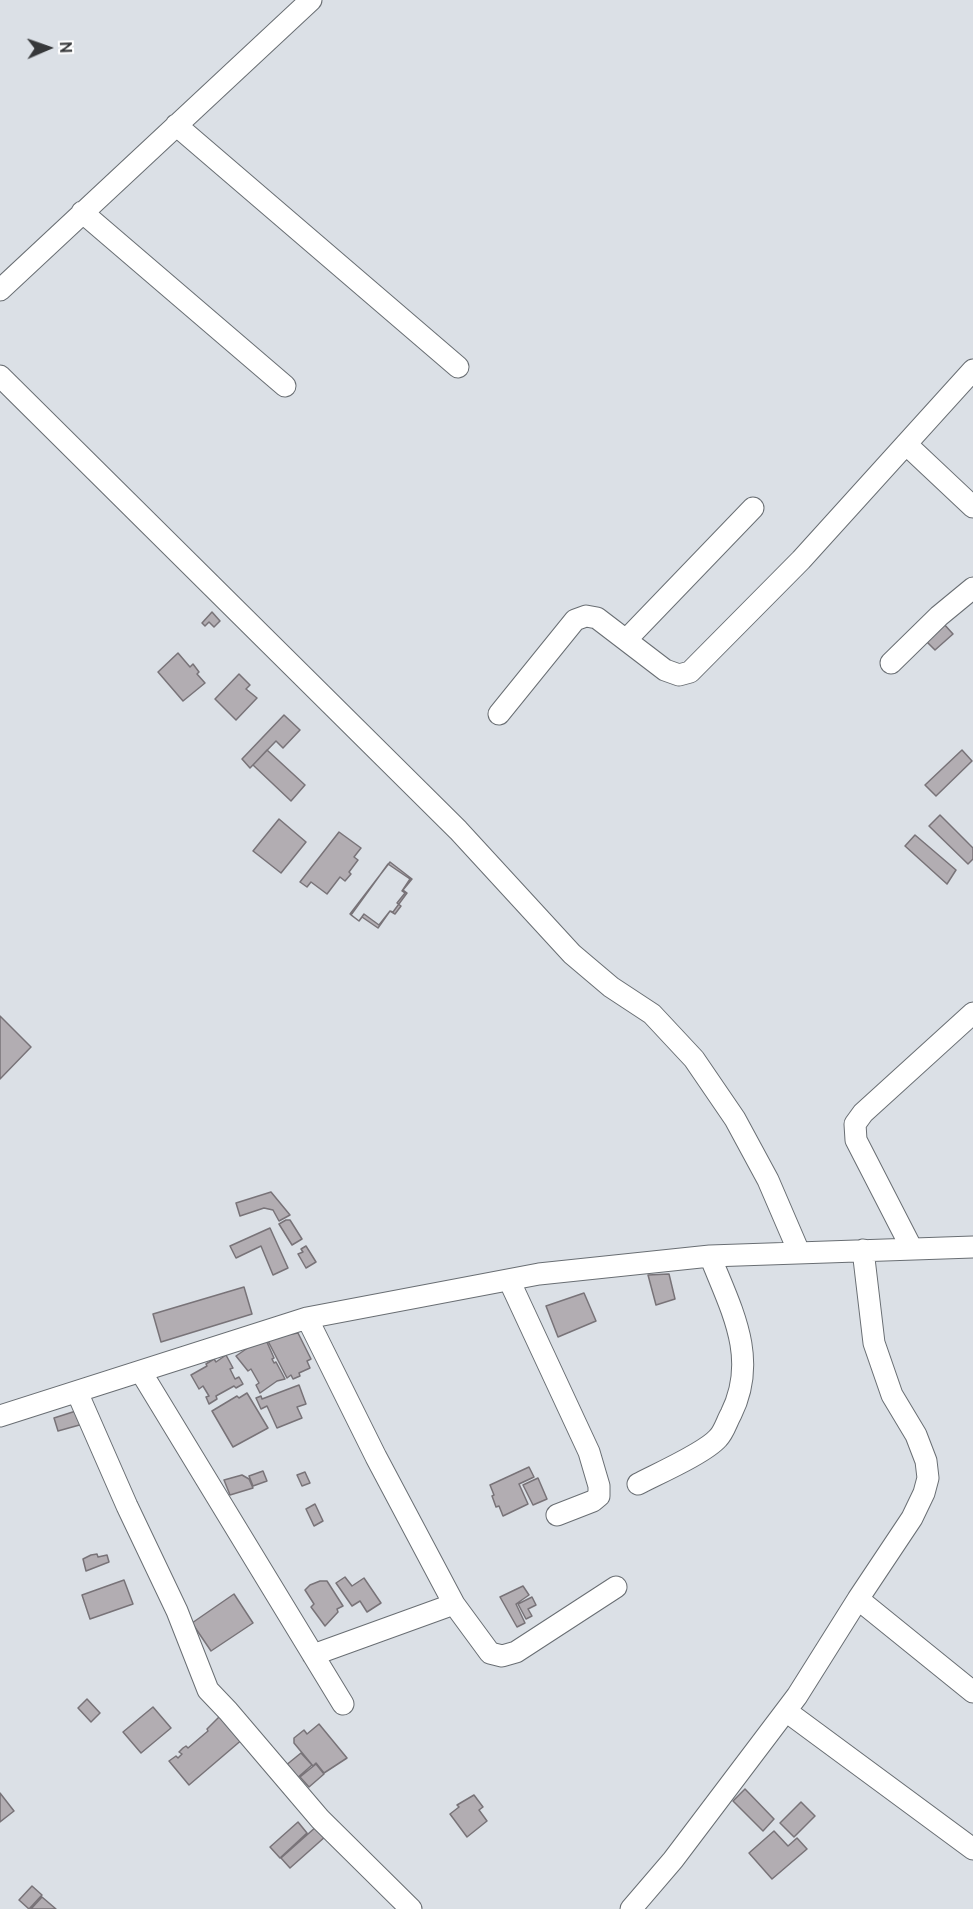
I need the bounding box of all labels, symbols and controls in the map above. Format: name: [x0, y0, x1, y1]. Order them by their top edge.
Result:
north arrow: [18, 18, 78, 78]
text: N: [57, 41, 75, 54]

